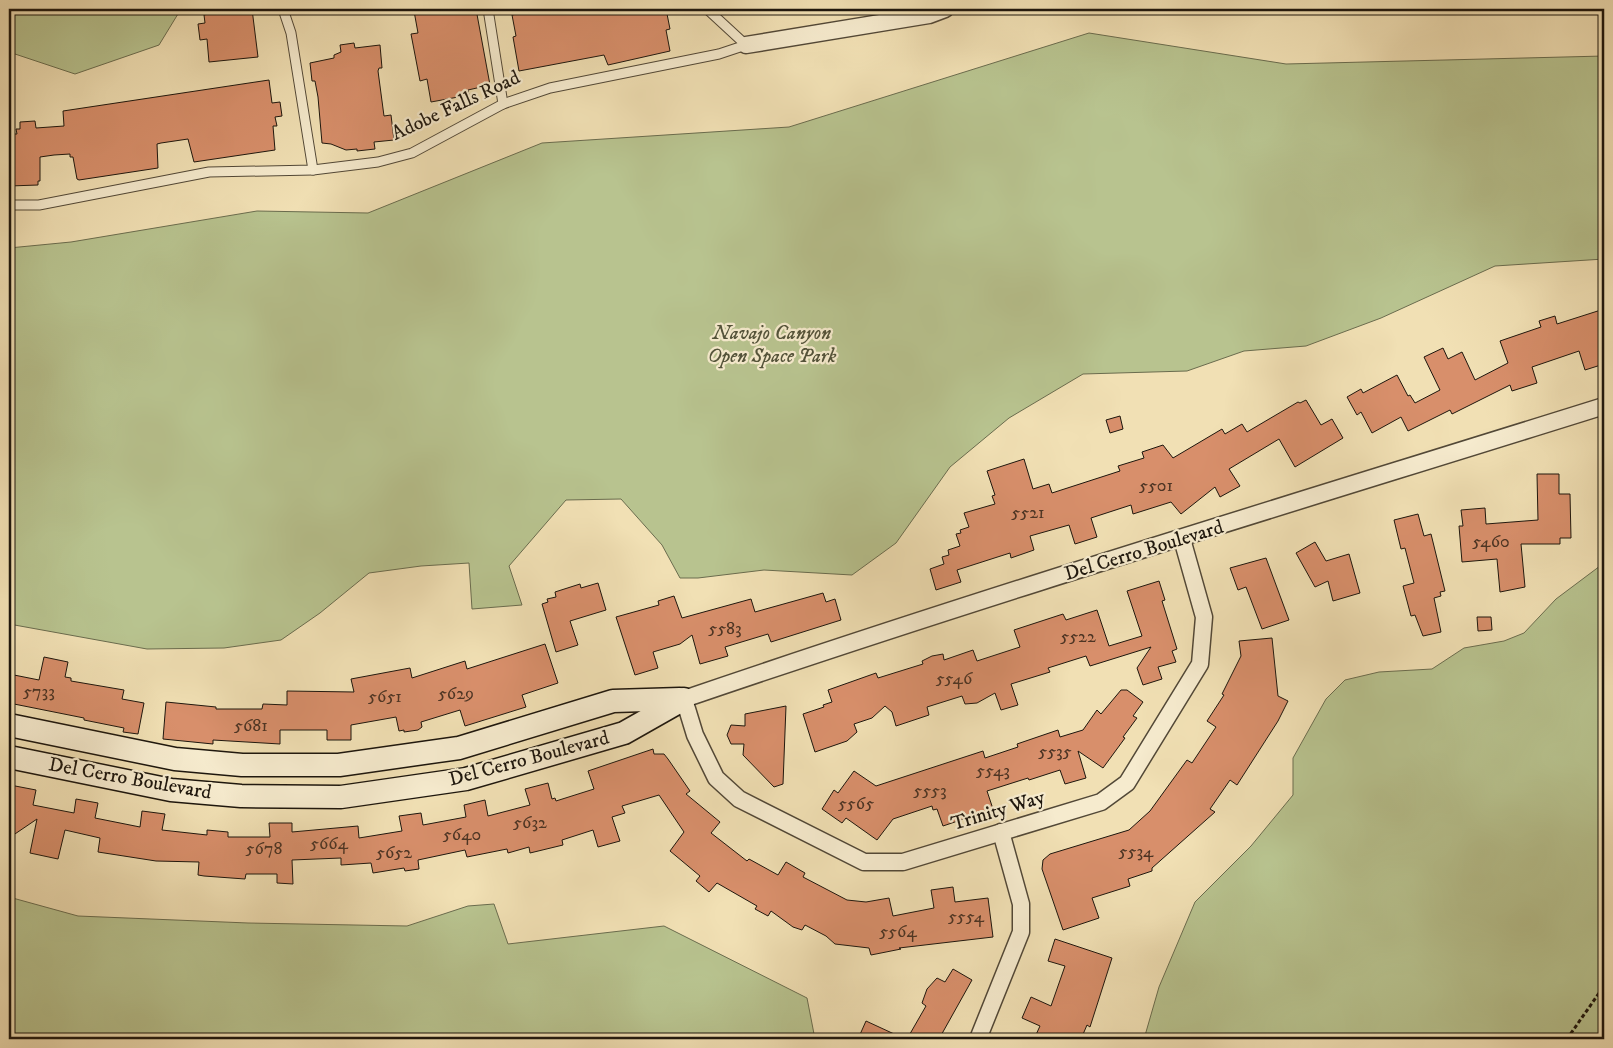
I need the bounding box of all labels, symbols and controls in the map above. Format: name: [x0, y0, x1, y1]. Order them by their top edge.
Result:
street label: Adobe Falls Road: [388, 65, 524, 147]
park label: Navajo Canyon Open Space Park: [708, 321, 837, 369]
house number: 5501: [1139, 475, 1173, 497]
house number: 5521: [1011, 502, 1045, 524]
street label: Del Cerro Boulevard: [1062, 515, 1227, 587]
house number: 5460: [1472, 531, 1510, 553]
house number: 5583: [708, 618, 742, 640]
house number: 5522: [1060, 626, 1096, 648]
house number: 5546: [936, 668, 973, 690]
house number: 5733: [23, 681, 55, 703]
house number: 5629: [438, 683, 474, 705]
house number: 5651: [368, 686, 402, 708]
house number: 5681: [234, 715, 268, 737]
street label: Del Cerro Boulevard: [446, 726, 612, 792]
house number: 5535: [1038, 741, 1072, 763]
street label: Del Cerro Boulevard: [47, 752, 213, 806]
house number: 5543: [976, 760, 1010, 782]
house number: 5553: [913, 780, 947, 802]
street label: Trinity Way: [948, 785, 1048, 837]
house number: 5565: [838, 793, 874, 815]
house number: 5632: [513, 812, 547, 834]
house number: 5640: [443, 824, 481, 846]
house number: 5664: [310, 833, 349, 855]
house number: 5678: [246, 838, 282, 860]
house number: 5534: [1119, 841, 1154, 863]
house number: 5652: [376, 842, 412, 864]
house number: 5554: [948, 906, 985, 928]
house number: 5564: [879, 921, 917, 943]

